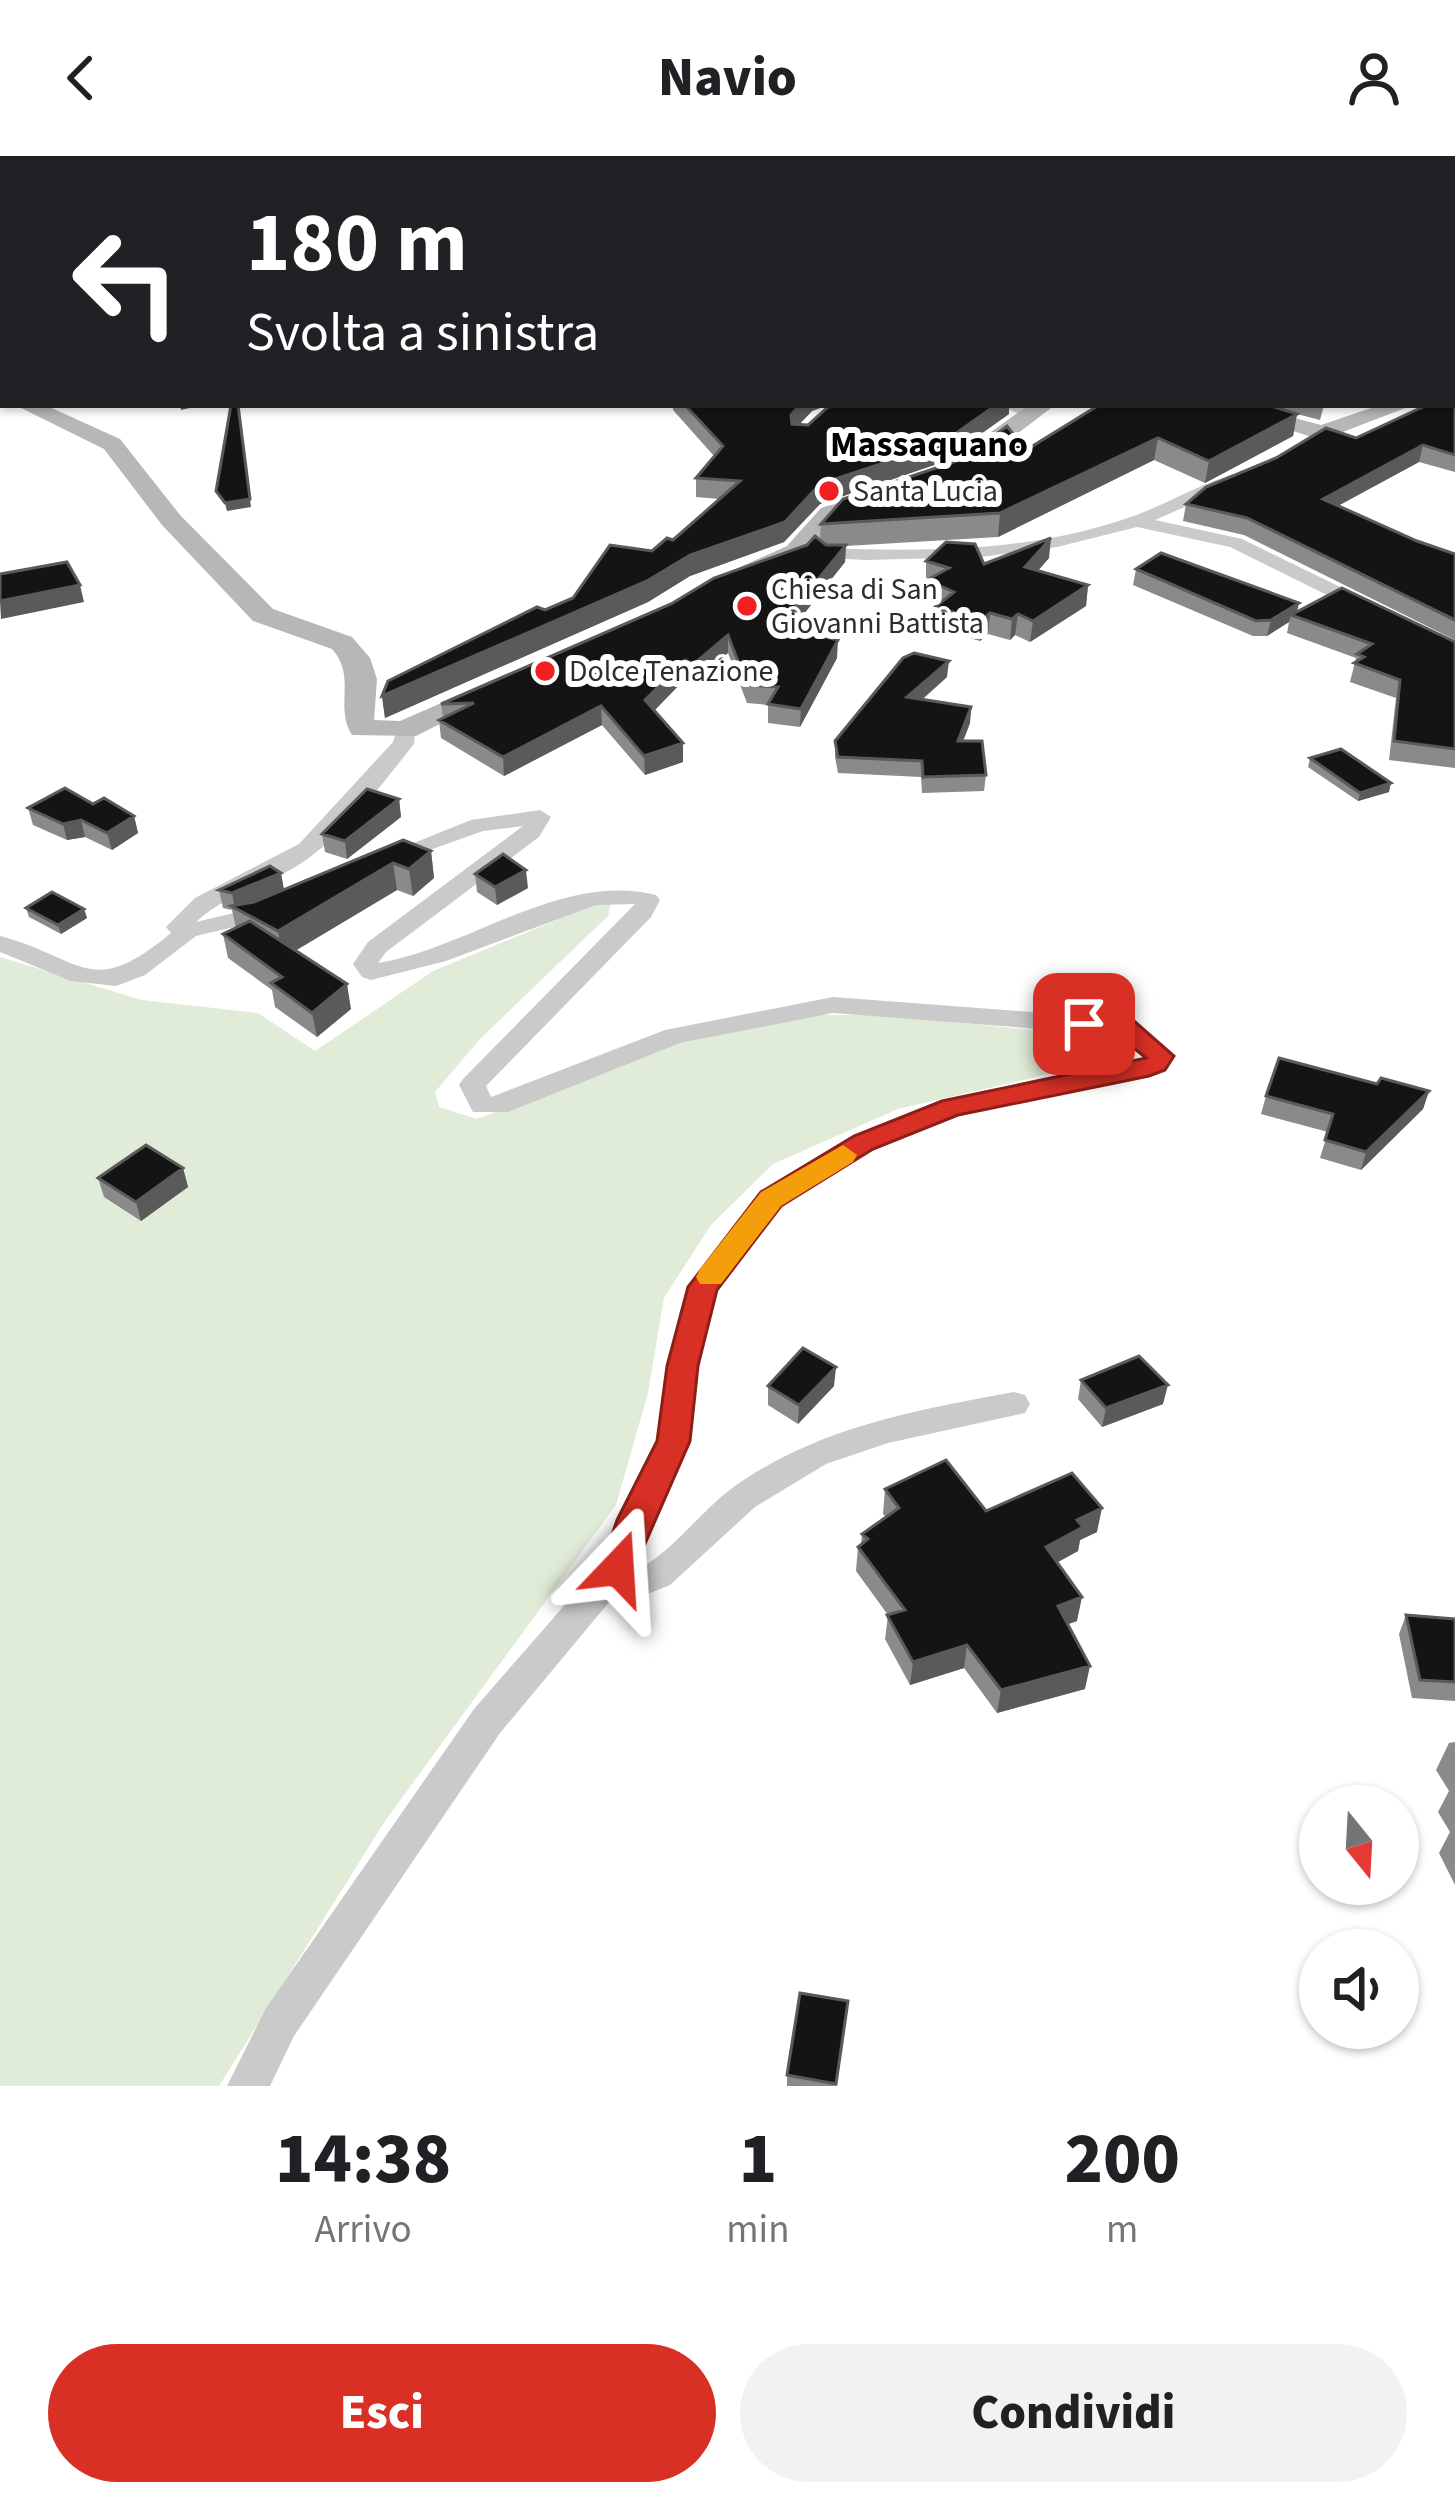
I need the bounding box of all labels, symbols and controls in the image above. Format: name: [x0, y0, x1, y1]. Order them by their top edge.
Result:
text: Navio: [658, 40, 797, 117]
icon: back: [48, 45, 114, 111]
icon: person: [1341, 45, 1407, 111]
text: 180 m: [246, 184, 468, 304]
icon: left: [48, 204, 204, 360]
text: Svolta a sinistra: [246, 295, 599, 372]
district label: Massaquano: [830, 419, 1028, 470]
place label: Santa Lucia: [853, 470, 998, 513]
marker: Santa Lucia: [816, 478, 842, 504]
place label: Chiesa di San Giovanni Battista: [771, 568, 984, 645]
marker: Chiesa di San Giovanni Battista: [734, 593, 760, 619]
place label: Dolce Tenazione: [569, 650, 773, 693]
marker: Dolce Tenazione: [532, 658, 558, 684]
pin: [1033, 973, 1135, 1075]
icon: arrive: [1051, 991, 1117, 1057]
position arrow: [555, 1505, 681, 1631]
north arrow: [1299, 1785, 1419, 1905]
map controls: [1299, 1785, 1419, 2049]
button: sound: [1299, 1929, 1419, 2049]
text: 14:38: [275, 2108, 451, 2211]
text: 1: [739, 2108, 777, 2211]
text: 200: [1065, 2108, 1180, 2211]
text: Arrivo: [315, 2202, 412, 2258]
text: min: [726, 2202, 790, 2258]
text: m: [1106, 2202, 1138, 2258]
button: Esci: [48, 2344, 716, 2482]
button: Condividi: [740, 2344, 1407, 2482]

